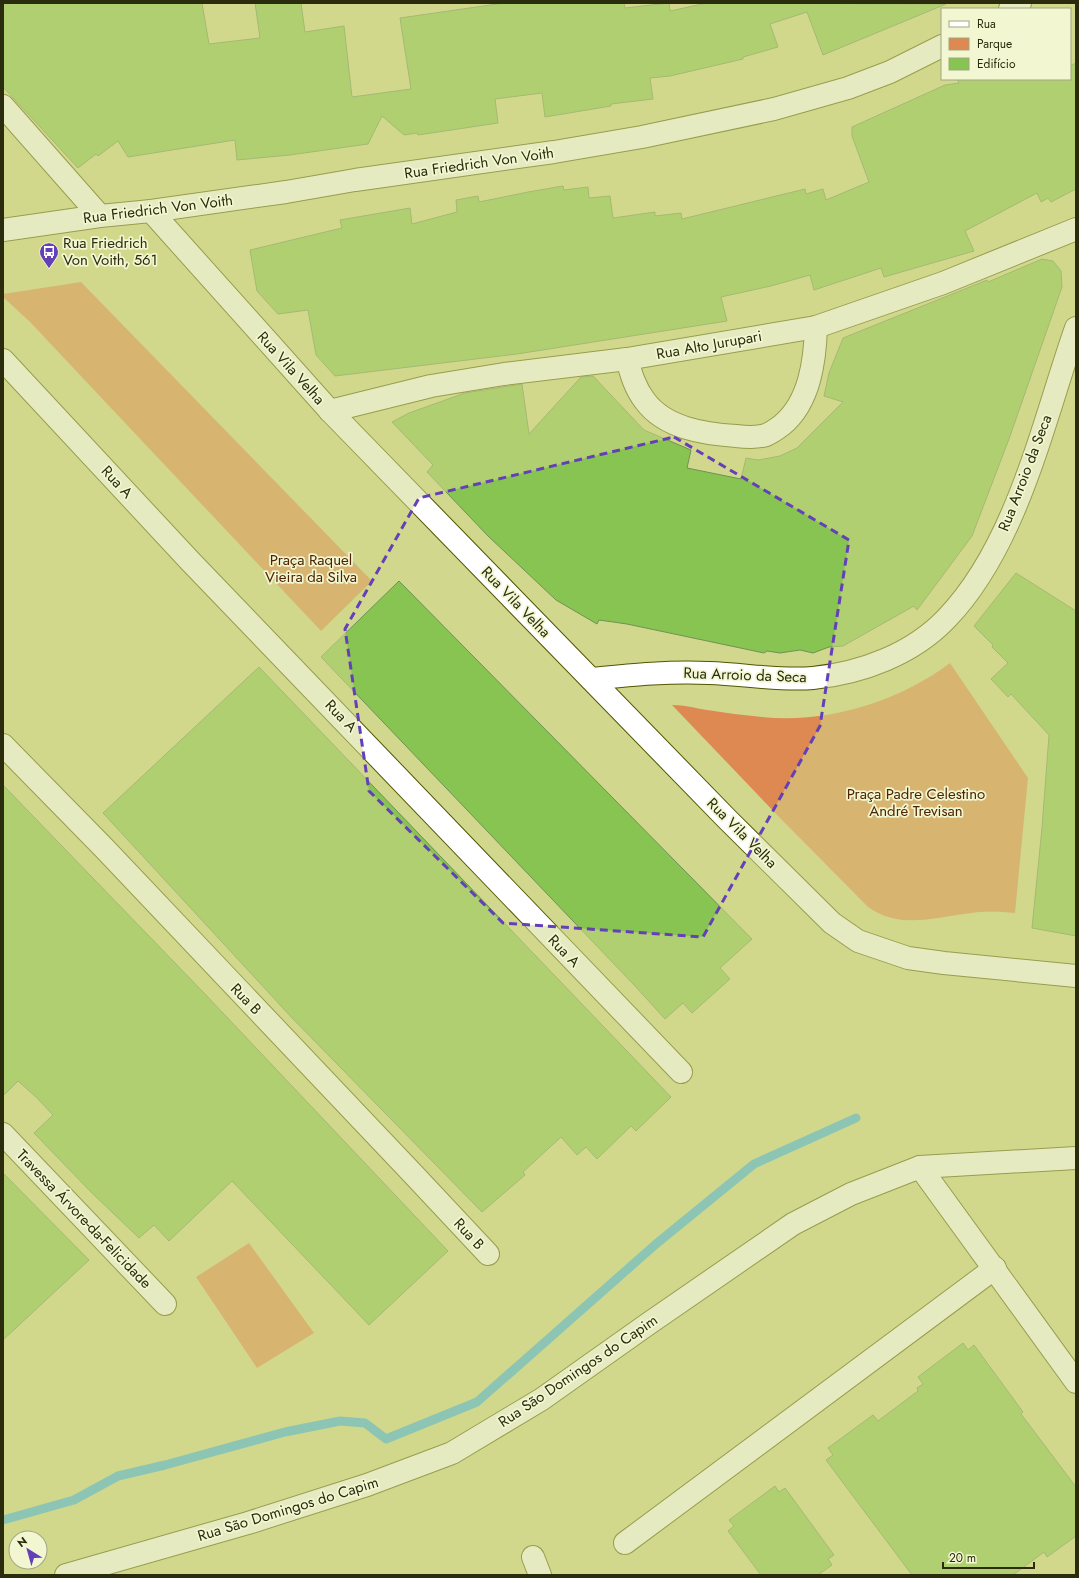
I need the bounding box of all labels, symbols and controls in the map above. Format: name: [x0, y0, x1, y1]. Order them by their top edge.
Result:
legend: [941, 8, 1071, 80]
text: Rua: [977, 15, 996, 33]
text: Parque: [977, 35, 1012, 53]
text: Edifício: [977, 55, 1016, 73]
street label: Rua Friedrich Von Voith: [403, 142, 555, 184]
street label: Rua Friedrich Von Voith: [82, 189, 234, 229]
place label: Rua Friedrich Von Voith, 561: [63, 232, 158, 271]
bus stop icon: Rua Friedrich Von Voith, 561: [38, 241, 60, 269]
street label: Rua Alto Jurupari: [654, 325, 764, 365]
street label: Rua Vila Velha: [252, 326, 330, 410]
street label: Rua Arroio da Seca: [993, 411, 1057, 535]
street label: Rua A: [96, 461, 138, 503]
park label: Praça Raquel Vieira da Silva: [265, 549, 357, 588]
street label: Rua Vila Velha: [476, 561, 556, 643]
street label: Rua Arroio da Seca: [683, 662, 807, 688]
street label: Rua A: [320, 695, 362, 737]
park label: Praça Padre Celestino André Trevisan: [847, 783, 985, 822]
street label: Rua Vila Velha: [702, 793, 782, 873]
street label: Rua A: [543, 930, 585, 972]
street label: Rua B: [225, 978, 267, 1020]
street label: Travessa Árvore-da-Felicidade: [11, 1144, 157, 1294]
street label: Rua B: [449, 1213, 489, 1255]
street label: Rua São Domingos do Capim: [494, 1309, 662, 1433]
street label: Rua São Domingos do Capim: [195, 1471, 381, 1547]
north arrow: [8, 1530, 48, 1570]
text: N: [14, 1533, 30, 1551]
scale bar: [943, 1544, 1034, 1570]
text: 20 m: [949, 1549, 976, 1567]

